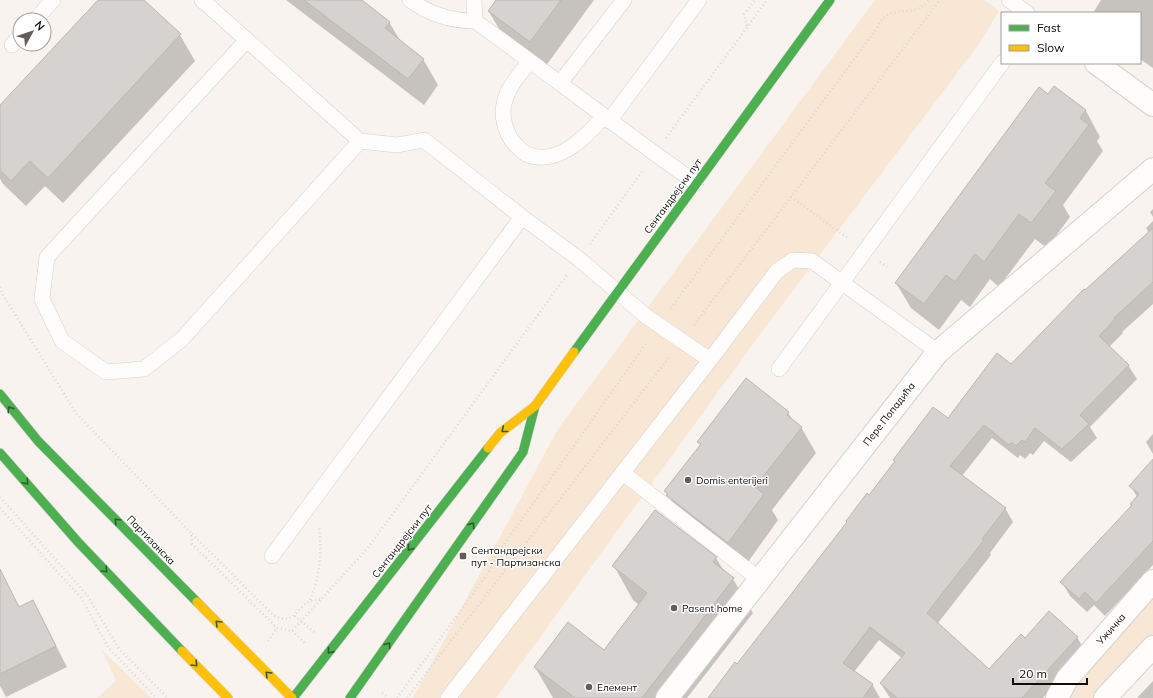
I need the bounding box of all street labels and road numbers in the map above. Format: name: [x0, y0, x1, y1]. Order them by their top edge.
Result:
street label: Сентандрејски пут: [641, 155, 705, 236]
street label: Пере Попадића: [860, 380, 918, 448]
street label: Сентандрејски пут: [369, 501, 435, 580]
street label: Партизанска: [124, 512, 178, 568]
street label: Ужичка: [1093, 610, 1128, 648]

